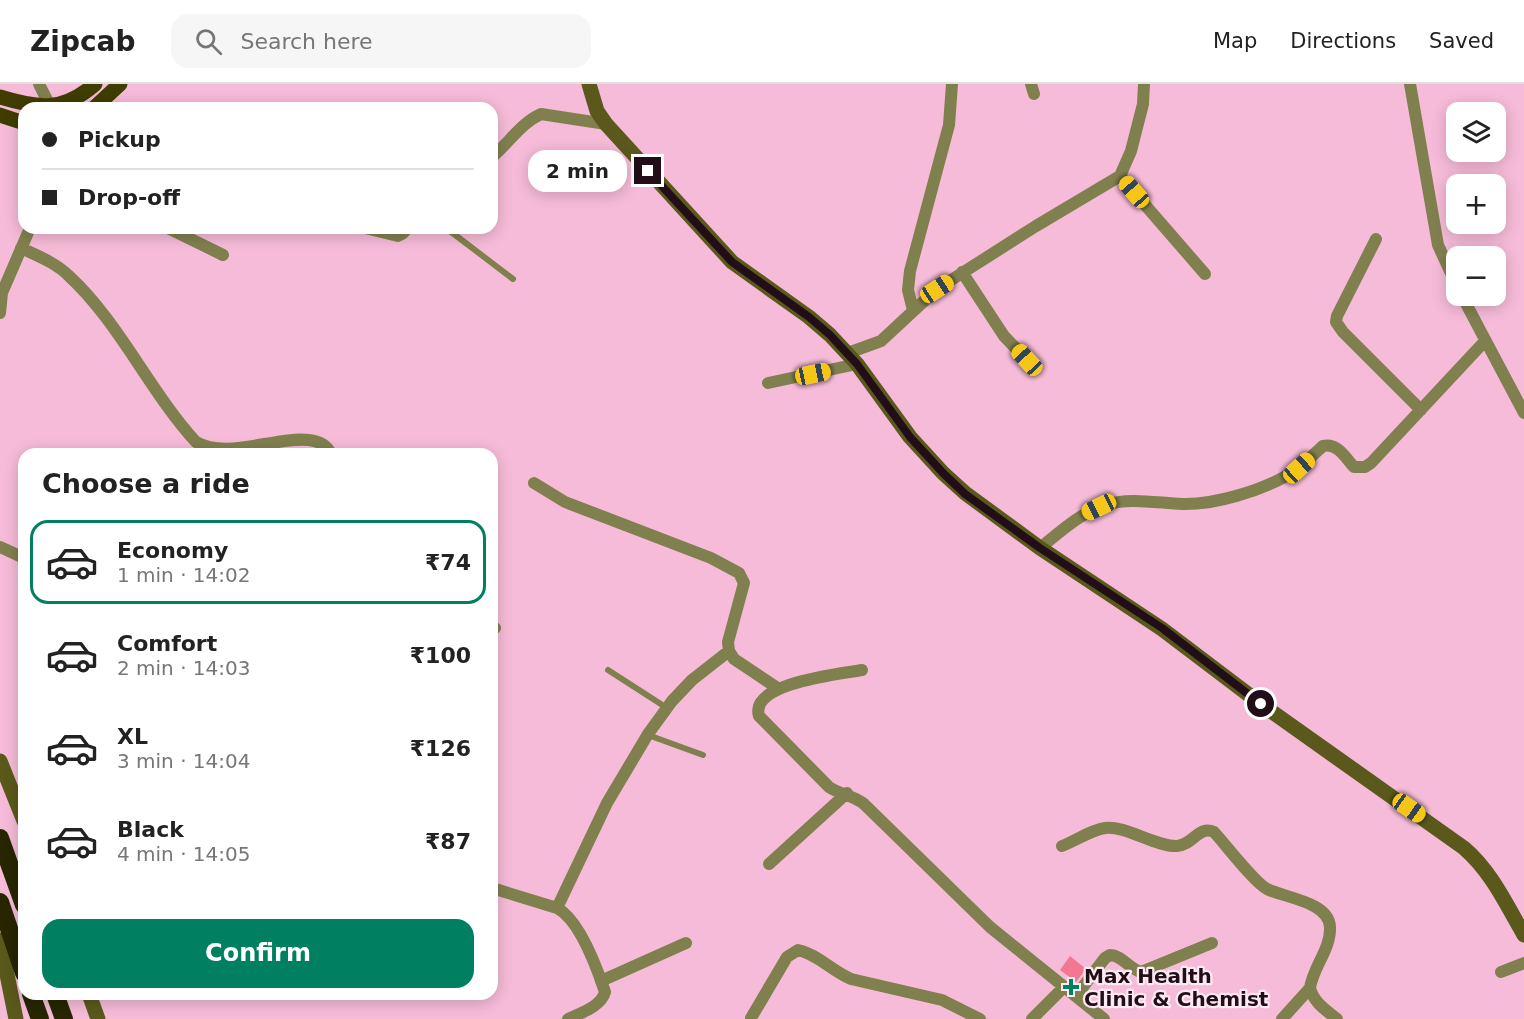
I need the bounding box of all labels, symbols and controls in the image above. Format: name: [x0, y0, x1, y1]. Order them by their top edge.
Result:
search box: [171, 14, 591, 68]
text: Zipcab: [30, 25, 135, 58]
icon: search: [192, 25, 225, 58]
text: Search here: [240, 29, 373, 54]
text: Map: [1213, 29, 1257, 53]
text: Directions: [1290, 29, 1396, 53]
text: Saved: [1429, 29, 1494, 53]
map controls: [1446, 102, 1506, 306]
button: layers: [1446, 102, 1506, 162]
text: Pickup: [78, 127, 161, 152]
callout: 2 min: [528, 150, 627, 192]
route end: [634, 157, 661, 184]
text: 2 min: [546, 159, 609, 183]
car: [1115, 173, 1153, 211]
button: +: [1446, 174, 1506, 234]
text: Drop-off: [78, 185, 180, 210]
button: −: [1446, 246, 1506, 306]
car: [917, 272, 957, 306]
car: [1008, 341, 1046, 379]
car: [794, 361, 832, 387]
car: [1280, 449, 1318, 487]
text: Choose a ride: [42, 468, 250, 499]
car: [1079, 491, 1119, 523]
icon: car: [45, 535, 99, 589]
text: Economy: [117, 538, 228, 563]
text: ₹74: [425, 550, 471, 575]
text: 1 min · 14:02: [117, 563, 251, 587]
icon: car: [45, 628, 99, 682]
text: Comfort: [117, 631, 217, 656]
text: ₹100: [410, 643, 471, 668]
text: 2 min · 14:03: [117, 656, 251, 680]
route start: [1247, 690, 1274, 717]
icon: car: [45, 721, 99, 775]
text: XL: [117, 724, 148, 749]
text: ₹126: [410, 736, 471, 761]
text: 3 min · 14:04: [117, 749, 251, 773]
car: [1389, 790, 1429, 826]
icon: car: [45, 814, 99, 868]
text: Black: [117, 817, 184, 842]
text: ₹87: [425, 829, 471, 854]
text: 4 min · 14:05: [117, 842, 251, 866]
button: Confirm: [42, 919, 474, 988]
place label: Max Health Clinic & Chemist: [1084, 964, 1269, 1011]
marker: Max Health Clinic & Chemist: [1062, 978, 1080, 996]

